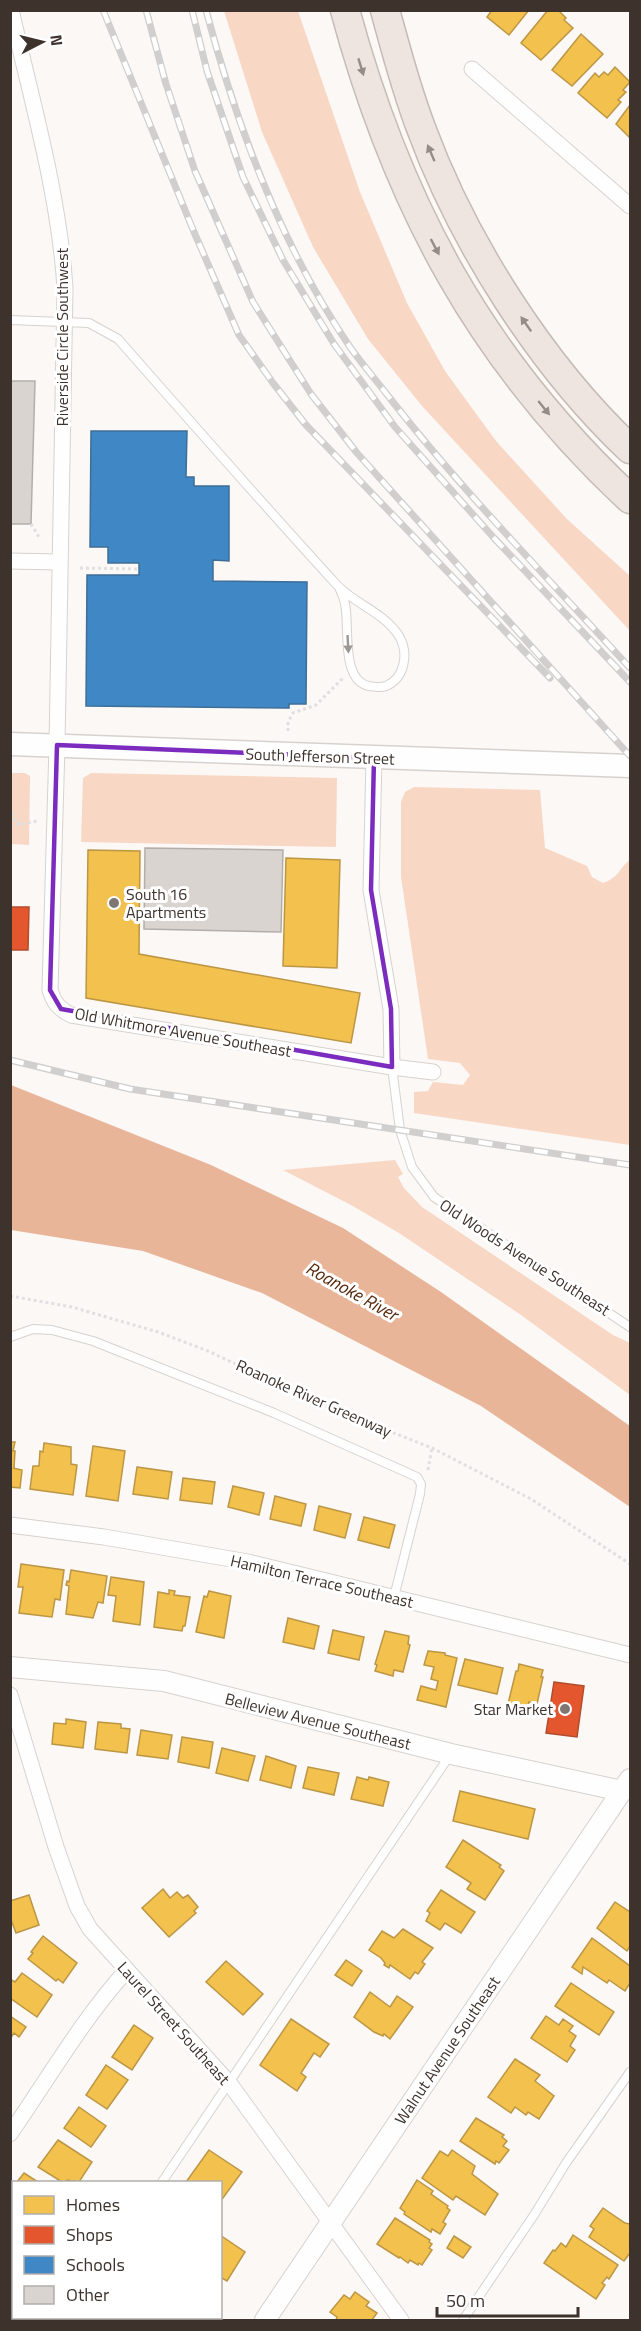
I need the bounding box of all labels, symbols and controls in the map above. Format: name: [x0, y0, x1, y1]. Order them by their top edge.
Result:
north arrow: [12, 12, 72, 72]
text: N: [44, 33, 69, 47]
one-way arrow: [357, 58, 366, 76]
one-way arrow: [427, 145, 436, 162]
one-way arrow: [430, 239, 440, 256]
street label: Riverside Circle Southwest: [50, 247, 74, 426]
one-way arrow: [520, 316, 532, 332]
one-way arrow: [537, 400, 550, 416]
one-way arrow: [343, 635, 352, 654]
street label: South Jefferson Street: [245, 741, 395, 771]
place label: South 16 Apartments: [126, 882, 206, 924]
marker: South 16 Apartments: [107, 896, 121, 910]
street label: Old Whitmore Avenue Southeast: [73, 1001, 294, 1063]
street label: Old Woods Avenue Southeast: [435, 1193, 615, 1321]
water label: Roanoke River: [301, 1255, 405, 1329]
street label: Roanoke River Greenway: [232, 1353, 396, 1443]
street label: Hamilton Terrace Southeast: [228, 1548, 416, 1614]
street label: Belleview Avenue Southeast: [223, 1686, 414, 1756]
place label: Star Market: [474, 1697, 553, 1721]
marker: Star Market: [558, 1702, 572, 1716]
street label: Laurel Street Southeast: [112, 1956, 236, 2090]
street label: Walnut Avenue Southeast: [388, 1971, 506, 2129]
legend: [12, 2181, 222, 2319]
text: Homes: [66, 2191, 120, 2218]
text: Shops: [66, 2221, 113, 2248]
text: Schools: [66, 2251, 125, 2278]
scale bar: [437, 2280, 578, 2318]
text: Other: [66, 2281, 109, 2308]
text: 50 m: [446, 2287, 485, 2314]

